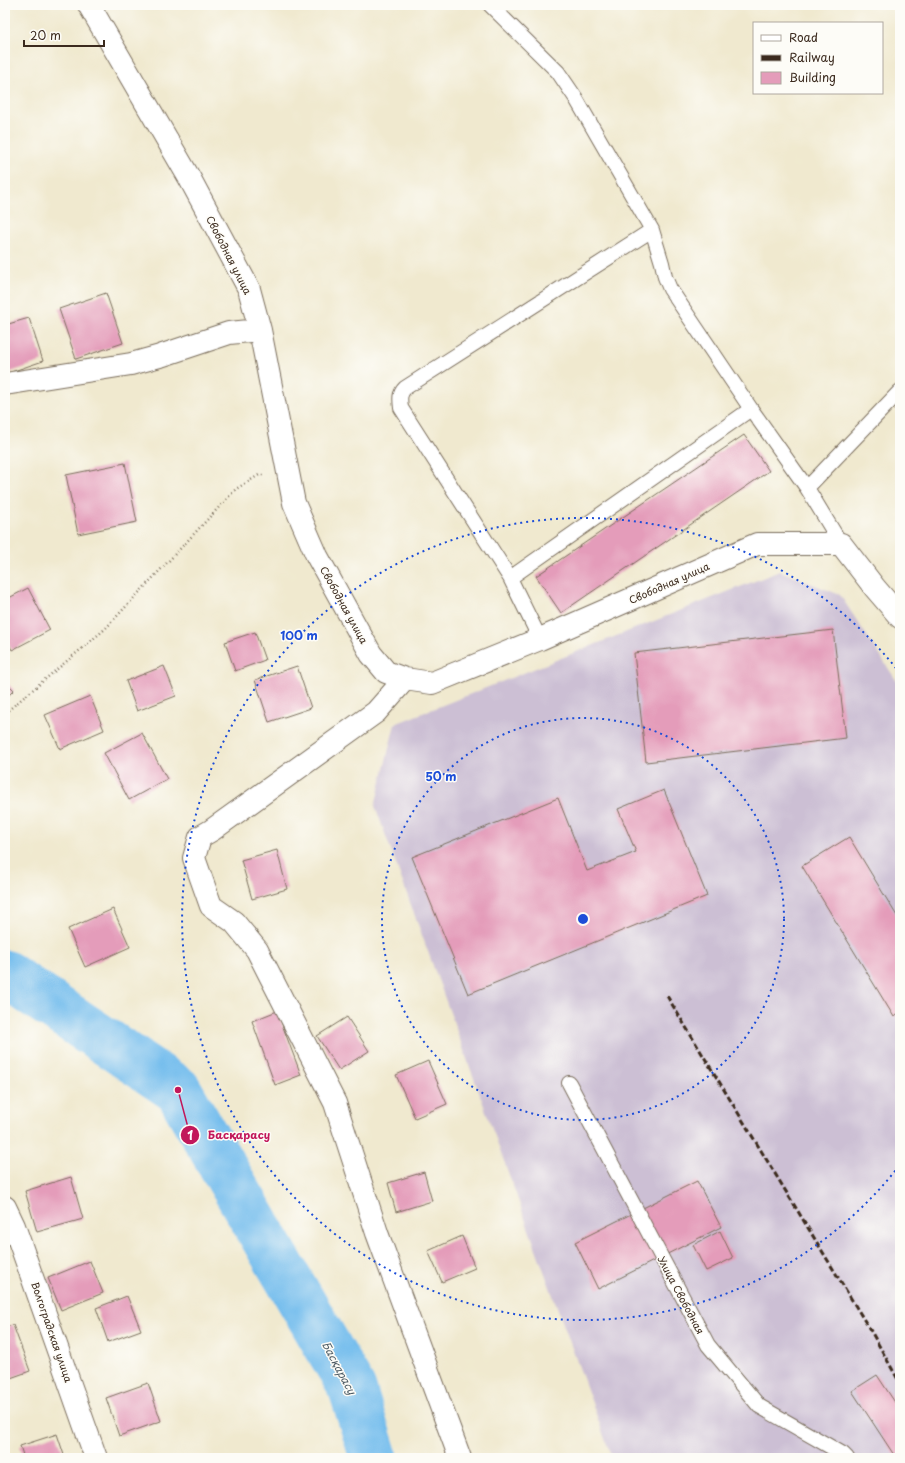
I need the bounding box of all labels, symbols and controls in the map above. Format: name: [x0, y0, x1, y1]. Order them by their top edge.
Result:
scale bar: [24, 22, 104, 48]
legend: [753, 22, 883, 94]
text: 20 m: [30, 26, 61, 44]
text: Road: [789, 28, 818, 46]
text: Railway: [789, 48, 835, 66]
text: Building: [789, 68, 836, 86]
street label: Свободная улица: [203, 213, 256, 297]
street label: Свободная улица: [626, 558, 712, 607]
street label: Свободная улица: [317, 563, 372, 647]
text: 100 m: [280, 626, 318, 644]
text: 50 m: [425, 767, 457, 785]
centre of rings: [576, 912, 590, 926]
callout: Басқарасу: [180, 1124, 278, 1147]
text: 1: [187, 1126, 193, 1144]
text: Басқарасу: [208, 1126, 270, 1143]
street label: Улица Свободная: [655, 1253, 708, 1337]
street label: Волгоградская улица: [28, 1280, 77, 1385]
water label: Басқарасу: [318, 1338, 361, 1398]

